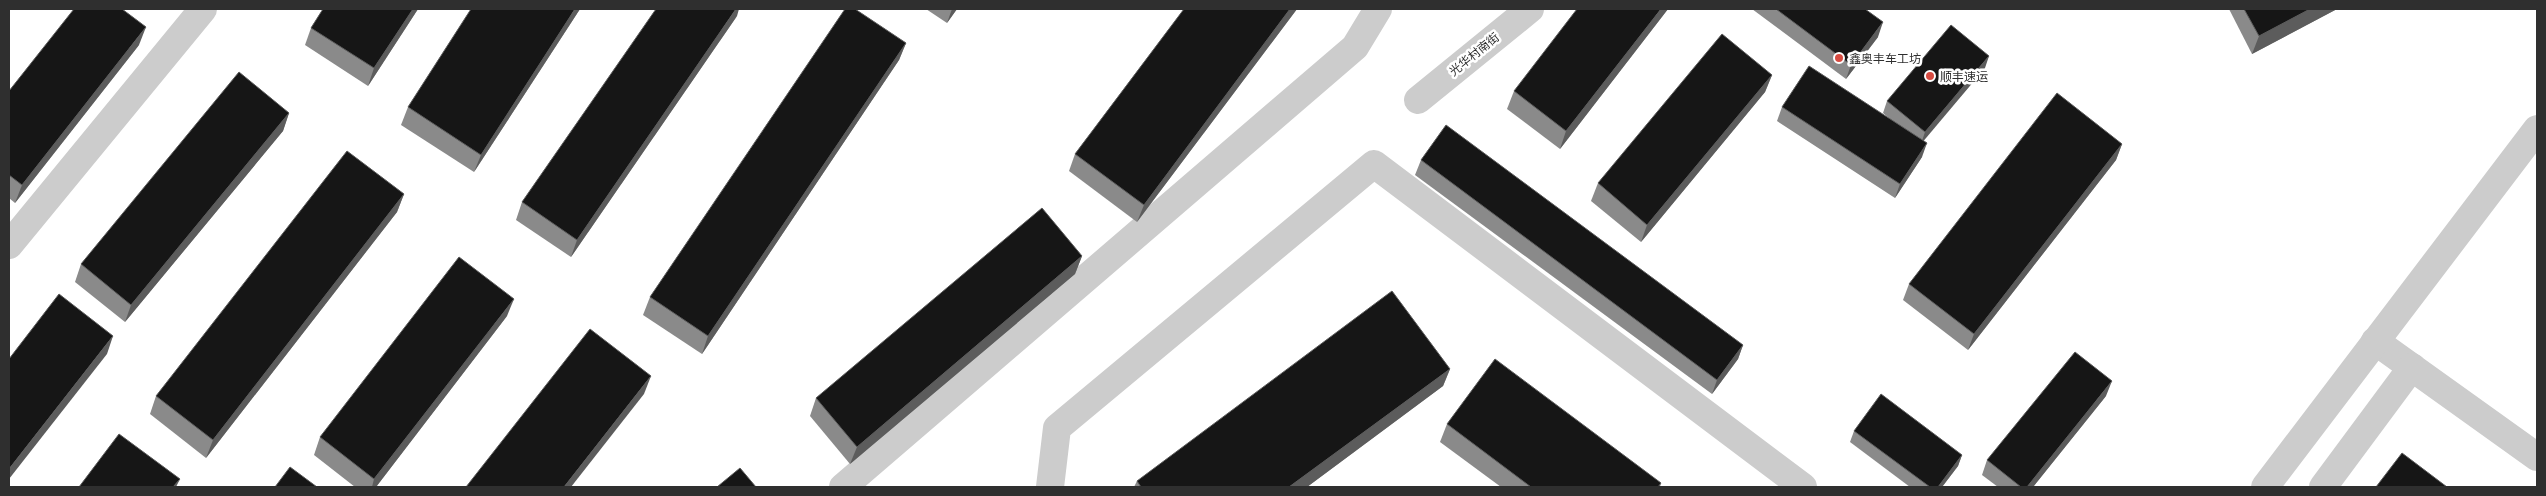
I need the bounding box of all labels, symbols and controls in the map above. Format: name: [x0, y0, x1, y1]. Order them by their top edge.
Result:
street label: 光华村南街: [1446, 29, 1502, 79]
place label: 鑫奥丰车工坊: [1849, 51, 1921, 66]
marker: 鑫奥丰车工坊: [1833, 52, 1845, 64]
place label: 顺丰速运: [1940, 69, 1988, 84]
marker: 顺丰速运: [1924, 70, 1936, 82]

